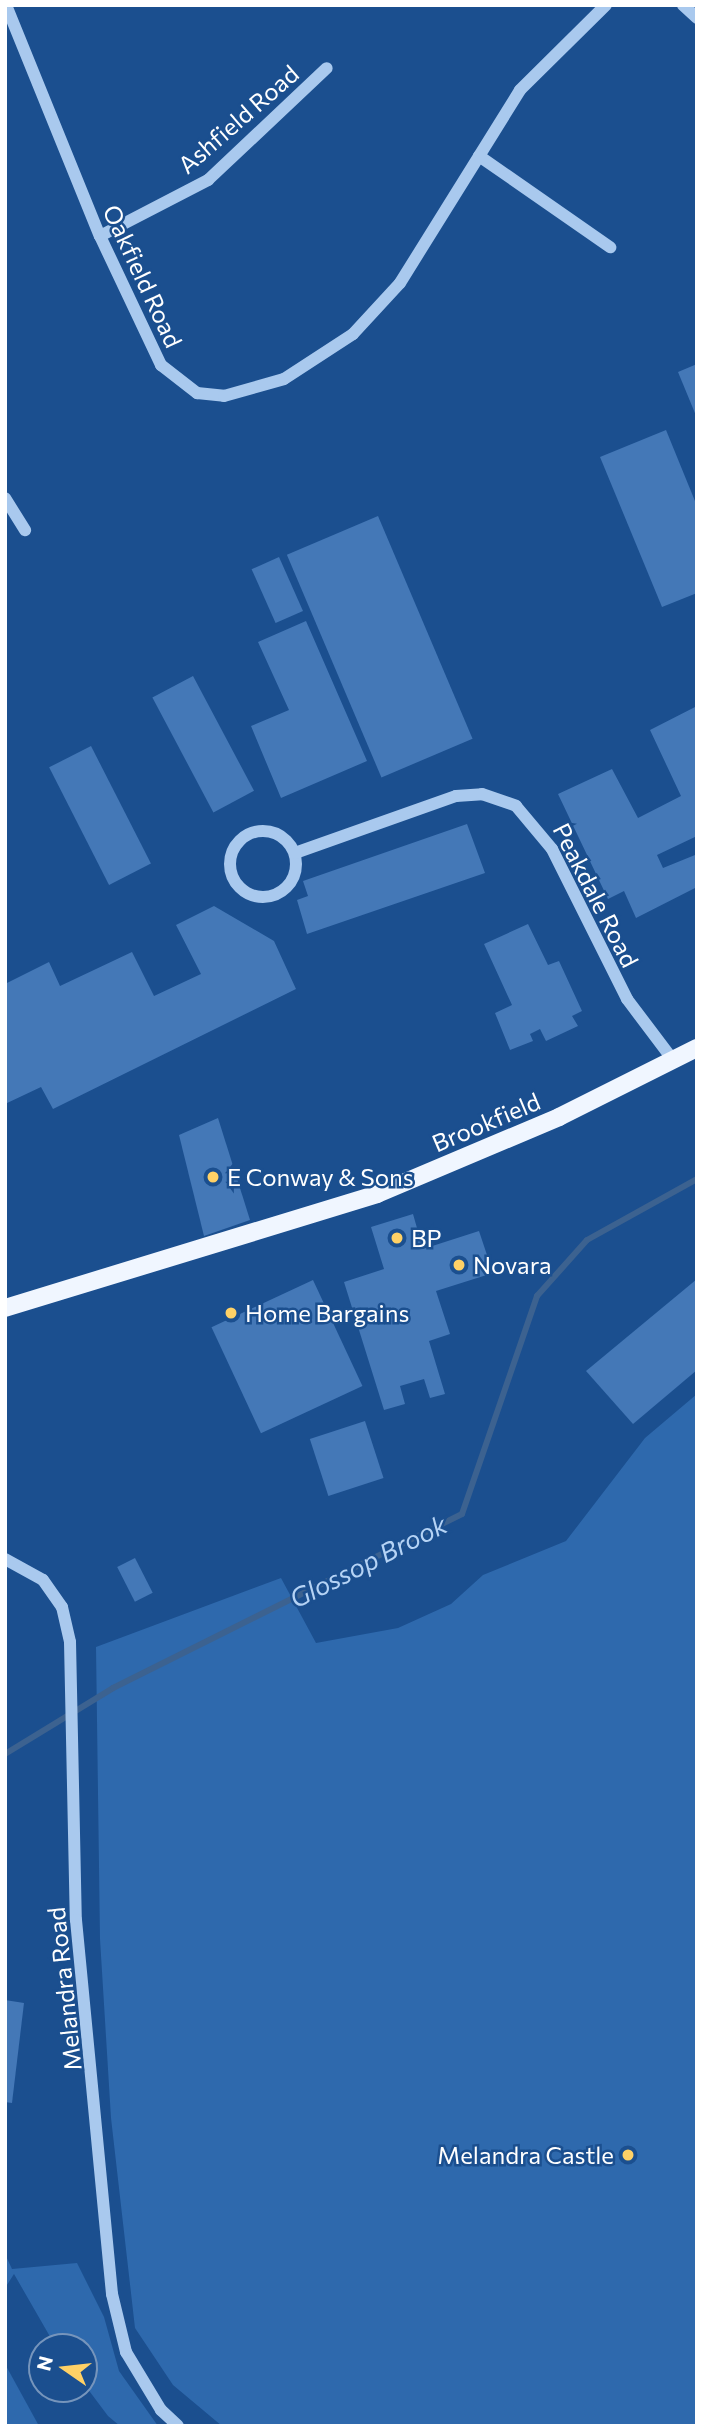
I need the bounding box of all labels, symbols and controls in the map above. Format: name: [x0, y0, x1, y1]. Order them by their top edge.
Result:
street label: Ashfield Road: [172, 59, 304, 179]
street label: Oakfield Road: [97, 200, 189, 352]
street label: Peakdale Road: [547, 818, 645, 972]
street label: Brookfield: [428, 1086, 544, 1158]
place label: E Conway & Sons: [227, 1163, 414, 1191]
marker: E Conway & Sons: [205, 1169, 221, 1185]
place label: BP: [411, 1224, 442, 1252]
marker: BP: [389, 1230, 405, 1246]
place label: Novara: [473, 1251, 552, 1279]
marker: Novara: [451, 1257, 467, 1273]
place label: Home Bargains: [245, 1299, 409, 1327]
marker: Home Bargains: [223, 1305, 239, 1321]
water label: Glossop Brook: [284, 1508, 452, 1614]
street label: Melandra Road: [41, 1906, 87, 2072]
place label: Melandra Castle: [437, 2141, 614, 2169]
marker: Melandra Castle: [620, 2147, 636, 2163]
north arrow: [28, 2333, 98, 2403]
text: N: [31, 2354, 57, 2373]

